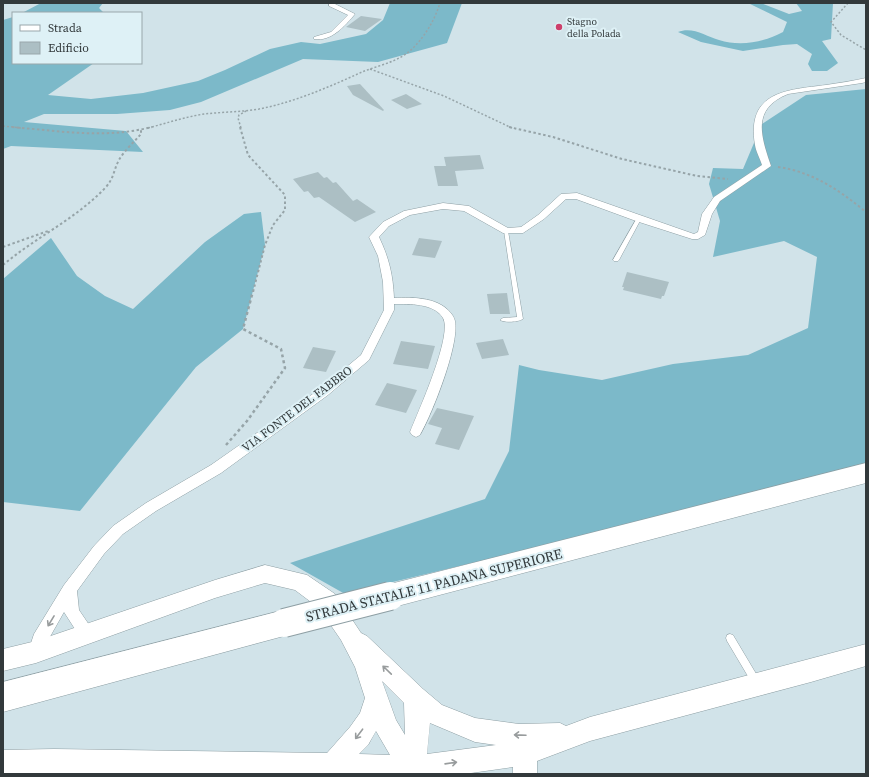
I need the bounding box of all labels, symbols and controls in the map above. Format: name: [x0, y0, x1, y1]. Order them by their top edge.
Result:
legend: [12, 12, 142, 64]
place label: Stagno della Polada: [567, 15, 622, 40]
text: Strada: [48, 20, 83, 36]
marker: Stagno della Polada: [554, 22, 564, 32]
text: Edificio: [48, 40, 89, 56]
street label: VIA FONTE DEL FABBRO: [239, 362, 355, 456]
street label: STRADA STATALE 11 PADANA SUPERIORE: [304, 543, 564, 627]
one-way arrow: [47, 615, 55, 626]
one-way arrow: [382, 665, 392, 675]
one-way arrow: [355, 729, 363, 740]
one-way arrow: [514, 732, 527, 739]
one-way arrow: [444, 759, 457, 767]

